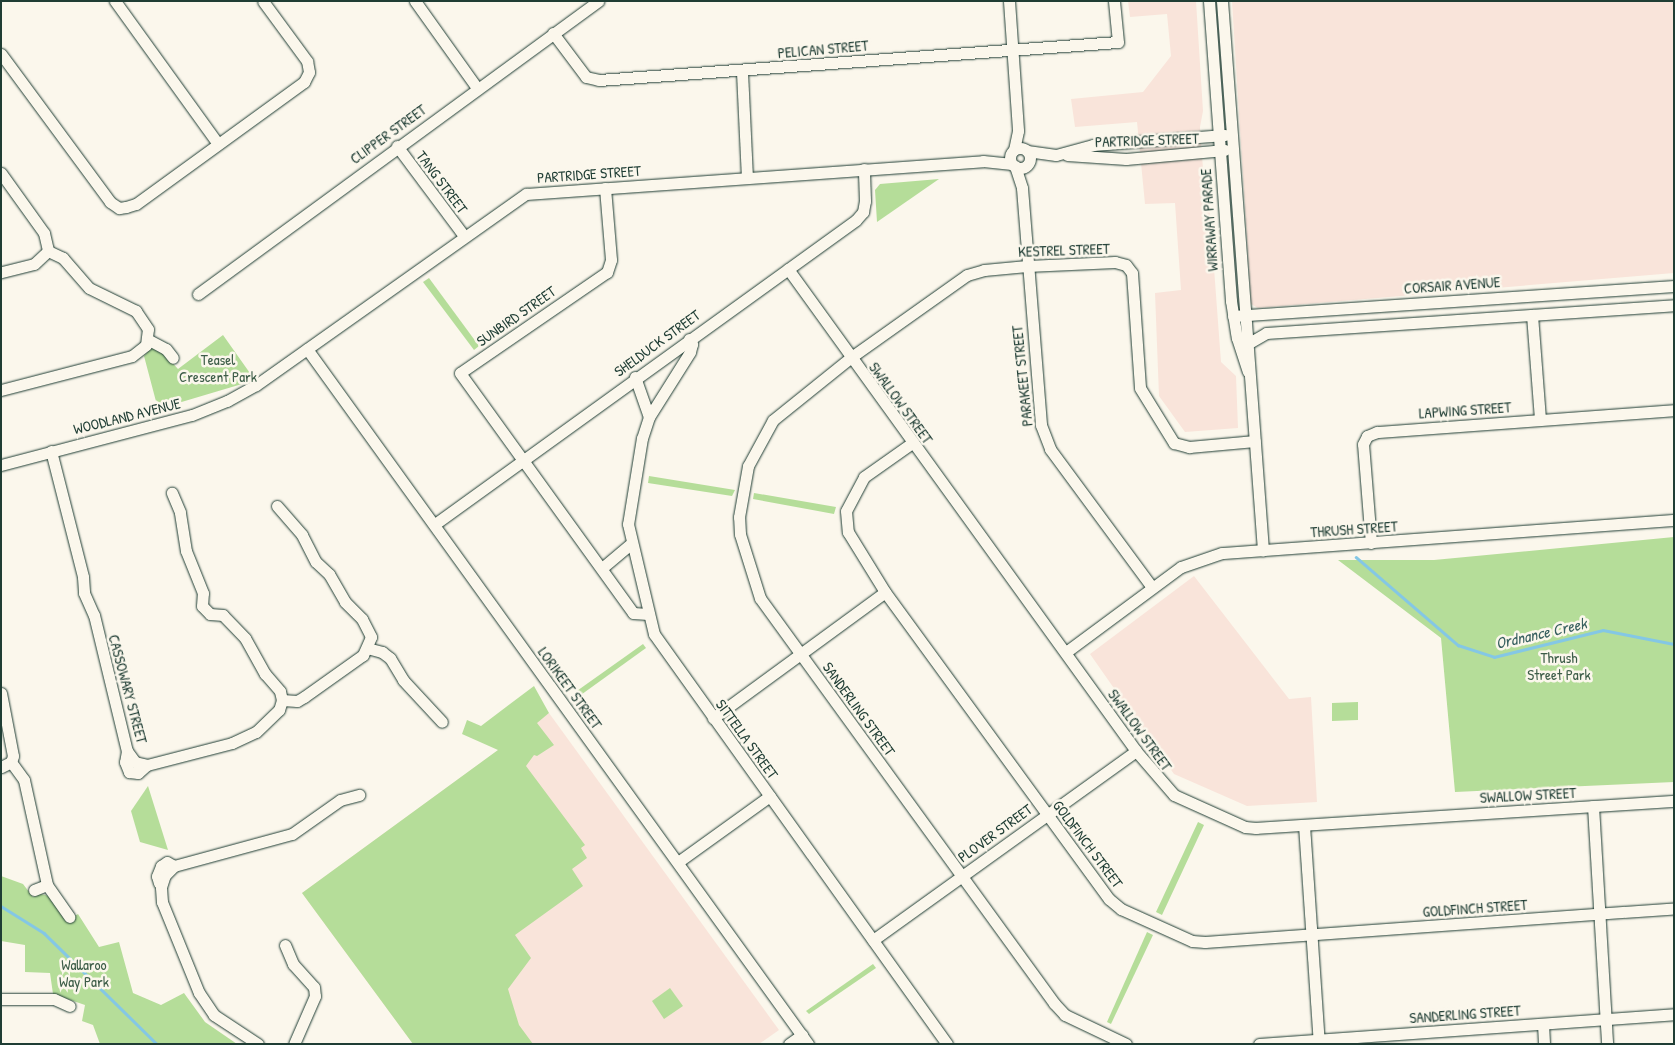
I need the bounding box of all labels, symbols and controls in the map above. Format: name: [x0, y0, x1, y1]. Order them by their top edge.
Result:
street label: PELICAN STREET: [777, 36, 869, 62]
street label: CLIPPER STREET: [346, 100, 430, 168]
street label: PARTRIDGE STREET: [1095, 129, 1199, 151]
street label: TANG STREET: [413, 147, 471, 217]
street label: PARTRIDGE STREET: [536, 161, 642, 187]
street label: WIRRAWAY PARADE: [1196, 168, 1222, 272]
street label: KESTREL STREET: [1018, 239, 1110, 261]
street label: CORSAIR AVENUE: [1403, 273, 1501, 297]
street label: SUNBIRD STREET: [473, 282, 559, 350]
street label: SHELDUCK STREET: [610, 306, 704, 380]
street label: PARAKEET STREET: [1008, 325, 1036, 427]
park label: Teasel Crescent Park: [179, 350, 257, 385]
street label: SWALLOW STREET: [865, 359, 937, 447]
street label: WOODLAND AVENUE: [72, 394, 182, 438]
street label: LAPWING STREET: [1418, 398, 1512, 422]
street label: THRUSH STREET: [1310, 517, 1398, 541]
water label: Ordnance Creek: [1494, 613, 1588, 653]
street label: CASSOWARY STREET: [105, 633, 151, 745]
street label: LORIKEET STREET: [534, 644, 606, 732]
park label: Thrush Street Park: [1527, 648, 1591, 683]
street label: SANDERLING STREET: [819, 659, 899, 759]
street label: SWALLOW STREET: [1104, 686, 1176, 774]
street label: SITTELLA STREET: [712, 696, 782, 782]
street label: SWALLOW STREET: [1479, 783, 1577, 807]
street label: GOLDFINCH STREET: [1049, 797, 1127, 891]
street label: PLOVER STREET: [954, 800, 1036, 866]
street label: GOLDFINCH STREET: [1422, 895, 1528, 921]
park label: Wallaroo Way Park: [59, 955, 109, 990]
street label: SANDERLING STREET: [1409, 1001, 1521, 1027]

